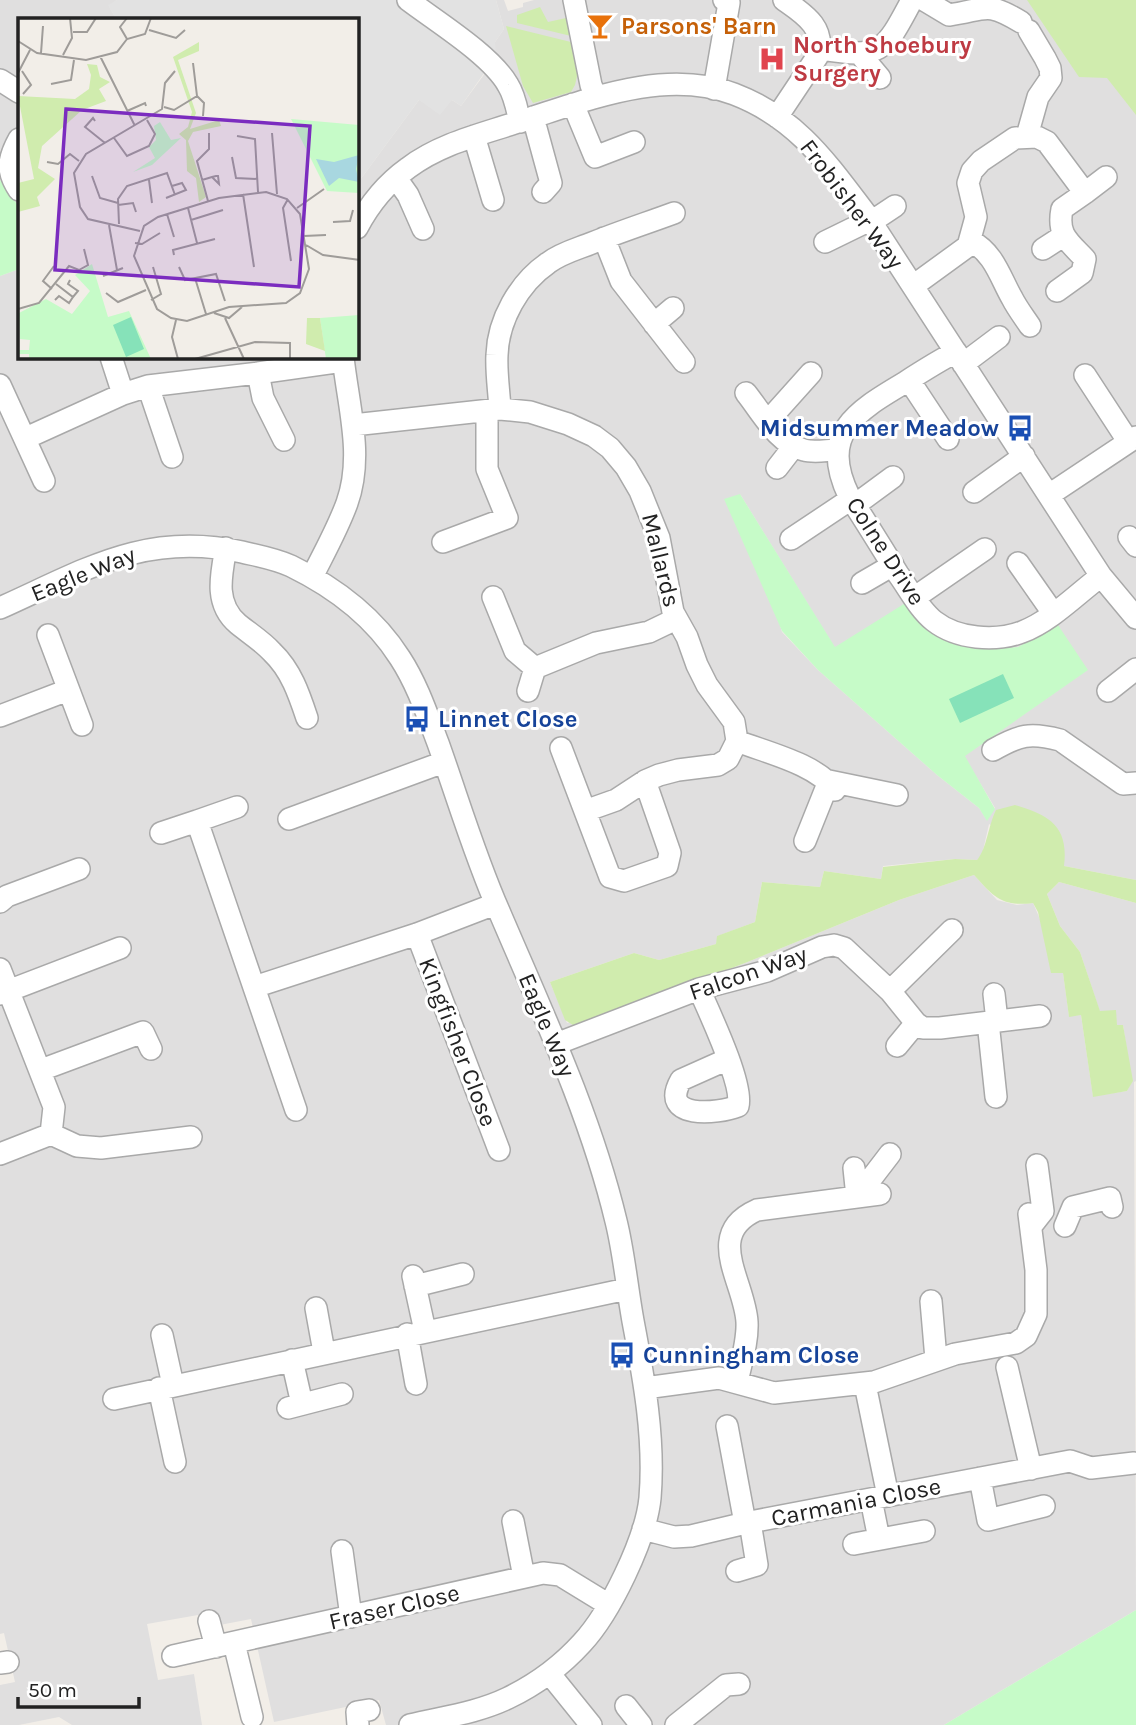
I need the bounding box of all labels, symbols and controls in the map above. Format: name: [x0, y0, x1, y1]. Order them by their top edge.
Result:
bar icon: Parsons' Barn: [585, 11, 615, 41]
place label: Parsons' Barn: [621, 12, 777, 40]
inset map: [18, 18, 359, 359]
place label: North Shoebury Surgery: [793, 31, 972, 87]
hospital icon: North Shoebury Surgery: [757, 44, 787, 74]
street label: Frobisher Way: [794, 134, 910, 274]
bus stop icon: Midsummer Meadow: [1005, 413, 1035, 443]
place label: Midsummer Meadow: [760, 414, 999, 442]
street label: Colne Drive: [841, 492, 931, 610]
street label: Mallards: [636, 510, 686, 610]
street label: Eagle Way: [27, 540, 139, 608]
bus stop icon: Linnet Close: [402, 704, 432, 734]
place label: Linnet Close: [438, 705, 577, 733]
street label: Falcon Way: [685, 940, 811, 1006]
street label: Kingfisher Close: [413, 954, 503, 1130]
street label: Eagle Way: [513, 969, 581, 1081]
bus stop icon: Cunningham Close: [607, 1340, 637, 1370]
place label: Cunningham Close: [643, 1341, 859, 1369]
street label: Carmania Close: [769, 1472, 943, 1532]
street label: Fraser Close: [326, 1578, 462, 1636]
scale bar: [18, 1666, 138, 1710]
text: 50 m: [28, 1678, 77, 1702]

